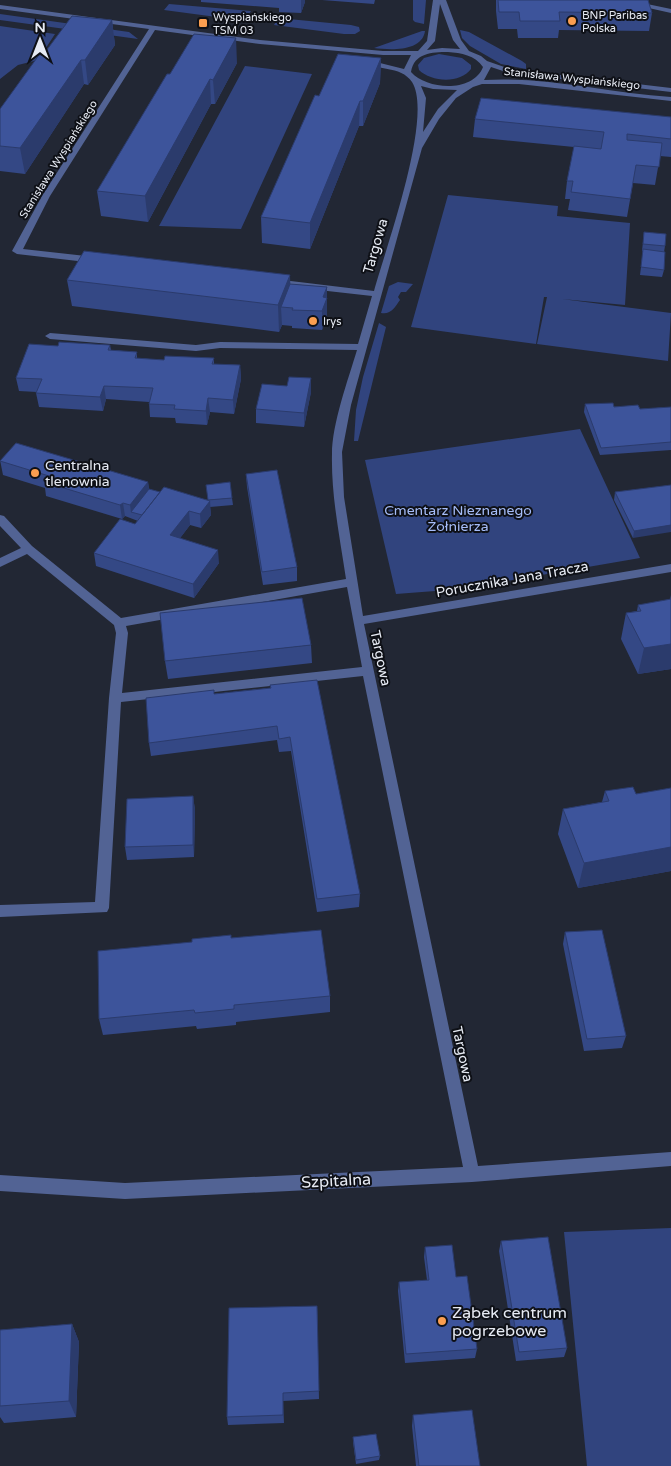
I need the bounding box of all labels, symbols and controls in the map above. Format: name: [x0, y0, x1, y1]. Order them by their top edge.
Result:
place label: BNP Paribas Polska: [582, 9, 647, 35]
place label: Wyspiańskiego TSM 03: [213, 11, 292, 37]
north arrow: [15, 15, 65, 65]
marker: BNP Paribas Polska: [566, 15, 578, 27]
marker: Wyspiańskiego TSM 03: [197, 17, 209, 29]
text: N: [34, 19, 46, 36]
street label: Stanisława Wyspiańskiego: [503, 65, 641, 92]
street label: Stanisława Wyspiańskiego: [17, 98, 100, 221]
street label: Targowa: [360, 217, 391, 276]
marker: Irys: [307, 315, 319, 327]
place label: Irys: [323, 315, 341, 328]
place label: Centralna tlenownia: [45, 457, 110, 490]
marker: Centralna tlenownia: [29, 467, 41, 479]
park label: Cmentarz Nieznanego Żołnierza: [384, 502, 532, 535]
street label: Porucznika Jana Tracza: [434, 558, 590, 601]
street label: Targowa: [366, 629, 395, 688]
street label: Targowa: [448, 1025, 477, 1084]
street label: Szpitalna: [301, 1169, 371, 1193]
place label: Ząbek centrum pogrzebowe: [452, 1303, 567, 1341]
marker: Ząbek centrum pogrzebowe: [436, 1315, 448, 1327]

